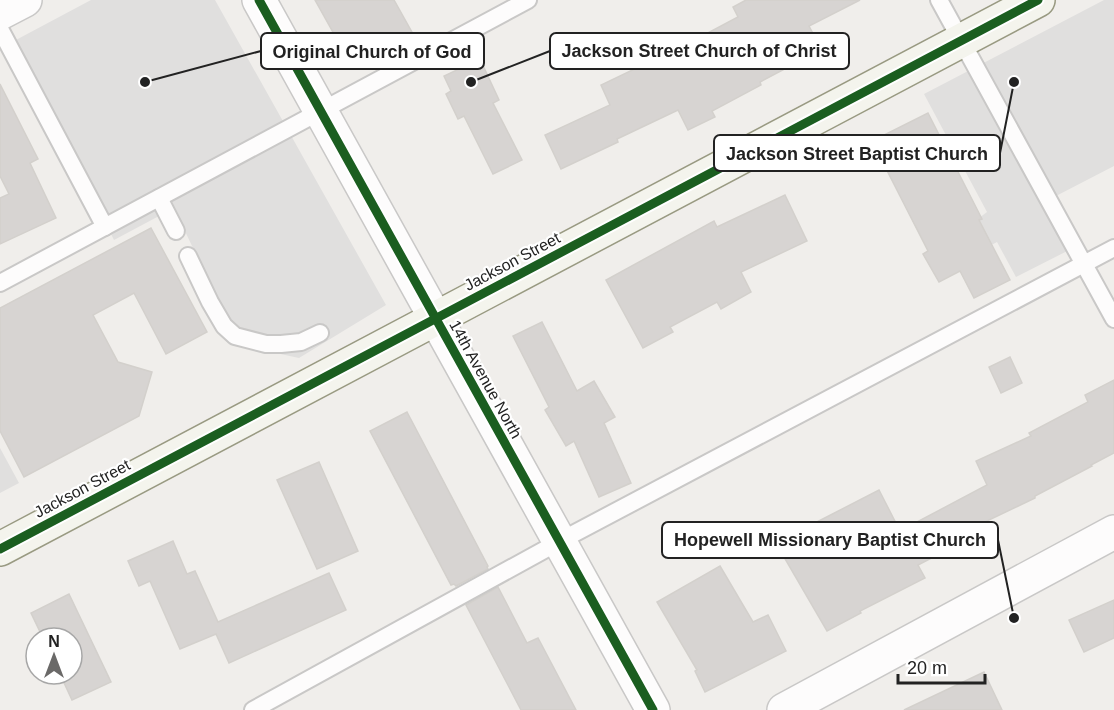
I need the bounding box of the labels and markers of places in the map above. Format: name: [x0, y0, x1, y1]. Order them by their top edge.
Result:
callout: Original Church of God: [261, 33, 484, 69]
callout: Jackson Street Church of Christ: [550, 33, 849, 69]
callout: Jackson Street Baptist Church: [714, 135, 1000, 171]
callout: Hopewell Missionary Baptist Church: [662, 522, 998, 558]

